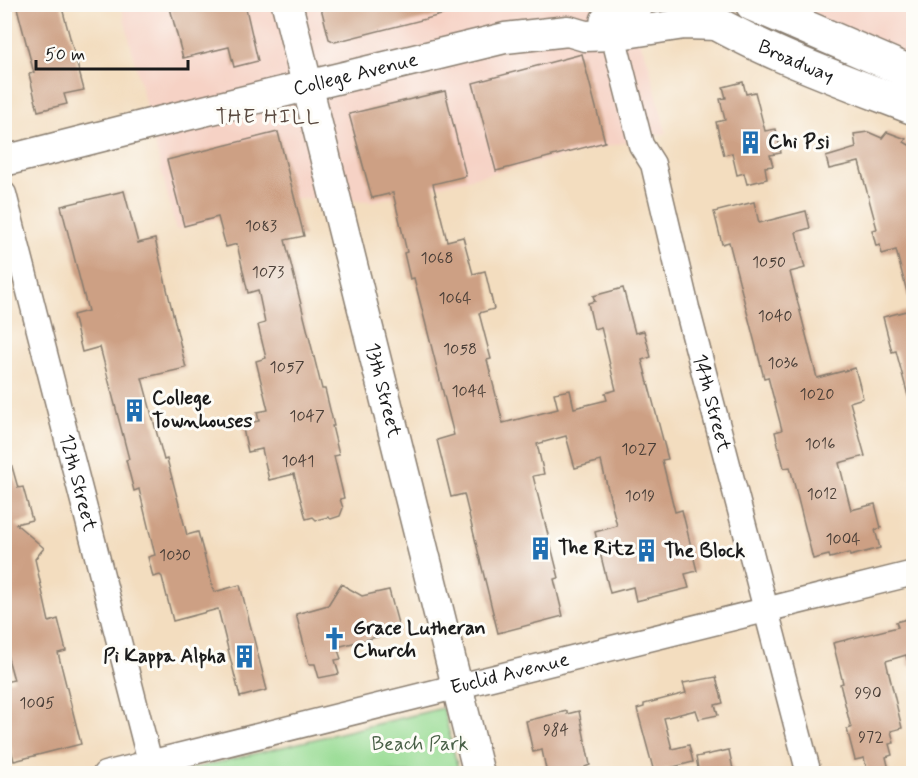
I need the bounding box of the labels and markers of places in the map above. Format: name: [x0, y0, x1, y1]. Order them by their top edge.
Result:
building icon: Chi Psi: [737, 129, 763, 155]
place label: Chi Psi: [768, 129, 830, 156]
place label: College Townhouses: [152, 385, 253, 435]
building icon: College Townhouses: [121, 397, 147, 423]
building icon: The Ritz: [527, 535, 553, 561]
place label: The Ritz: [558, 535, 635, 562]
building icon: The Block: [633, 538, 659, 564]
place label: The Block: [664, 538, 745, 565]
place label: Grace Lutheran Church: [353, 615, 486, 665]
church icon: Grace Lutheran Church: [322, 626, 348, 652]
place label: Pi Kappa Alpha: [103, 643, 226, 670]
building icon: Pi Kappa Alpha: [231, 643, 257, 669]

